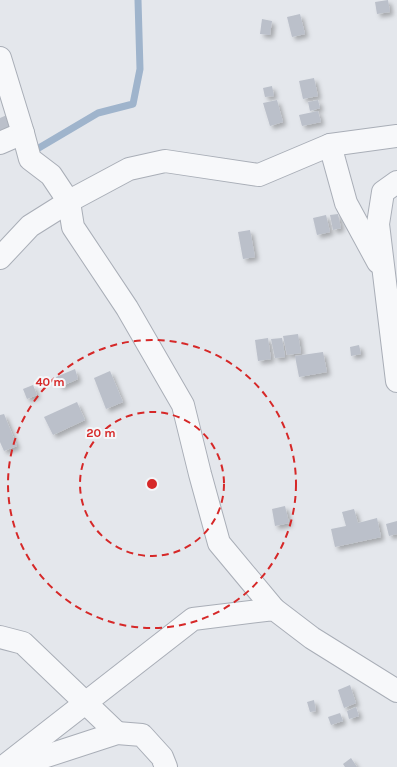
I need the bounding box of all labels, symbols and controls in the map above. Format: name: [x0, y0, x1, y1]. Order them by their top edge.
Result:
text: 40 m: [35, 375, 65, 389]
text: 20 m: [86, 426, 116, 440]
centre of rings: [145, 477, 159, 491]

